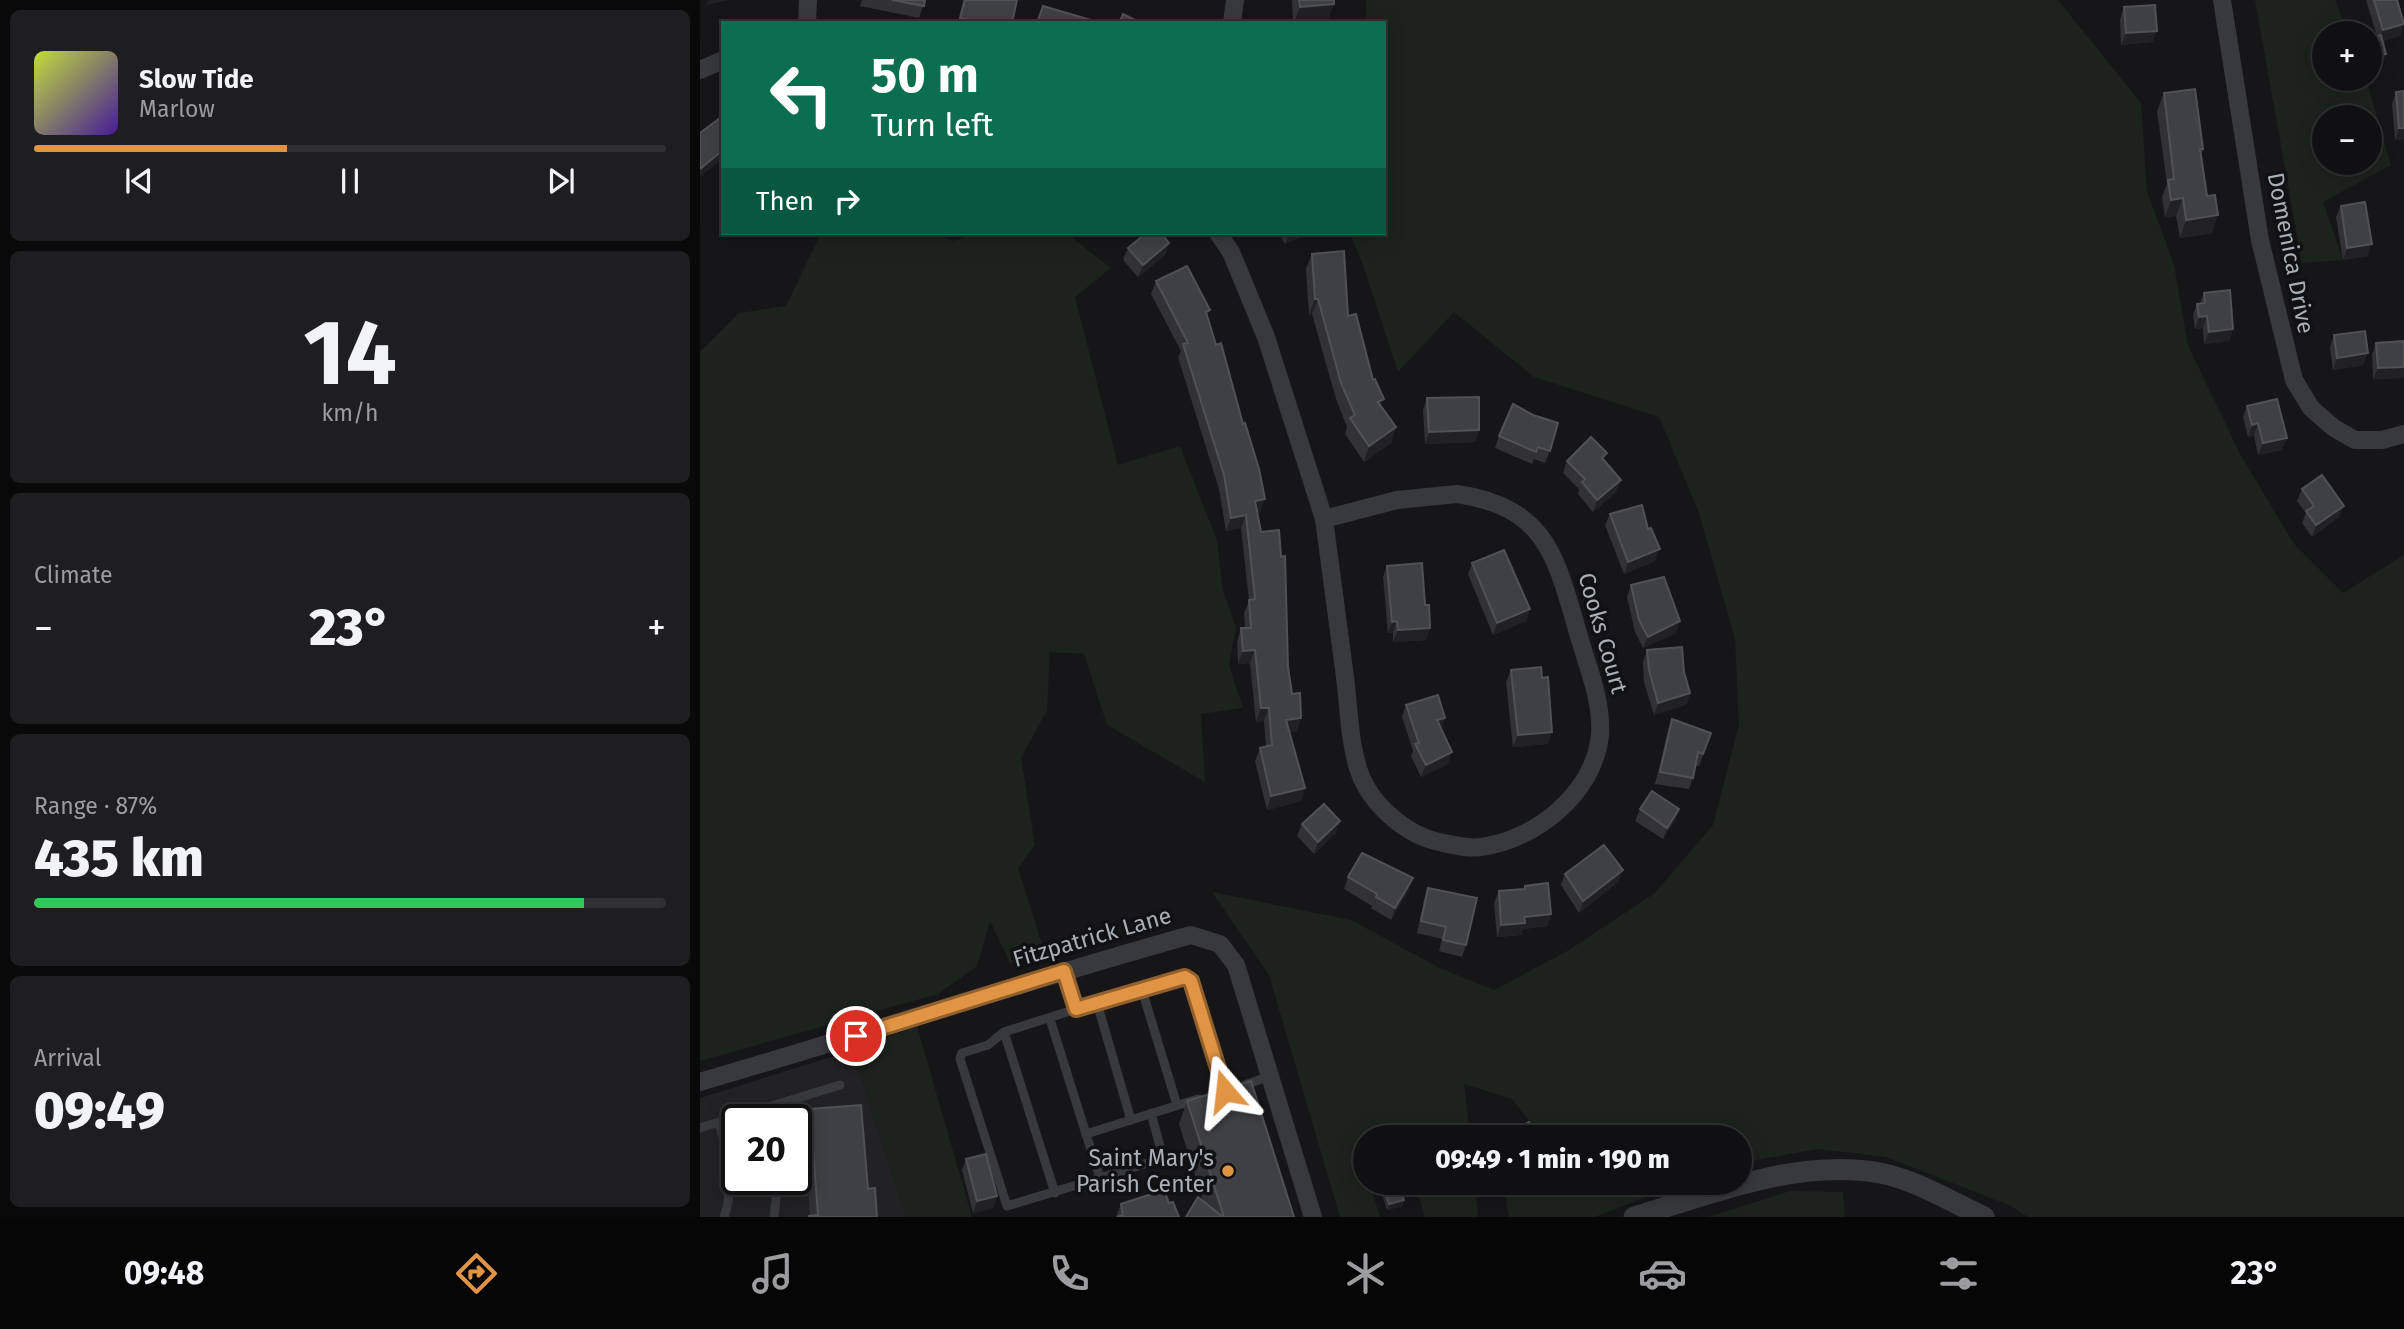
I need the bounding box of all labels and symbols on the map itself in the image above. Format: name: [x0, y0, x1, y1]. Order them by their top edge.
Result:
street label: Domenica Drive: [2262, 170, 2320, 336]
street label: Cooks Court: [1572, 569, 1634, 697]
street label: Fitzpatrick Lane: [1010, 901, 1174, 973]
pin: [826, 1006, 886, 1066]
position arrow: [1188, 1054, 1262, 1128]
speed limit sign: 20: [721, 1104, 812, 1195]
place label: Saint Mary's Parish Center: [1076, 1144, 1214, 1198]
marker: Saint Mary's Parish Center: [1220, 1163, 1236, 1179]

